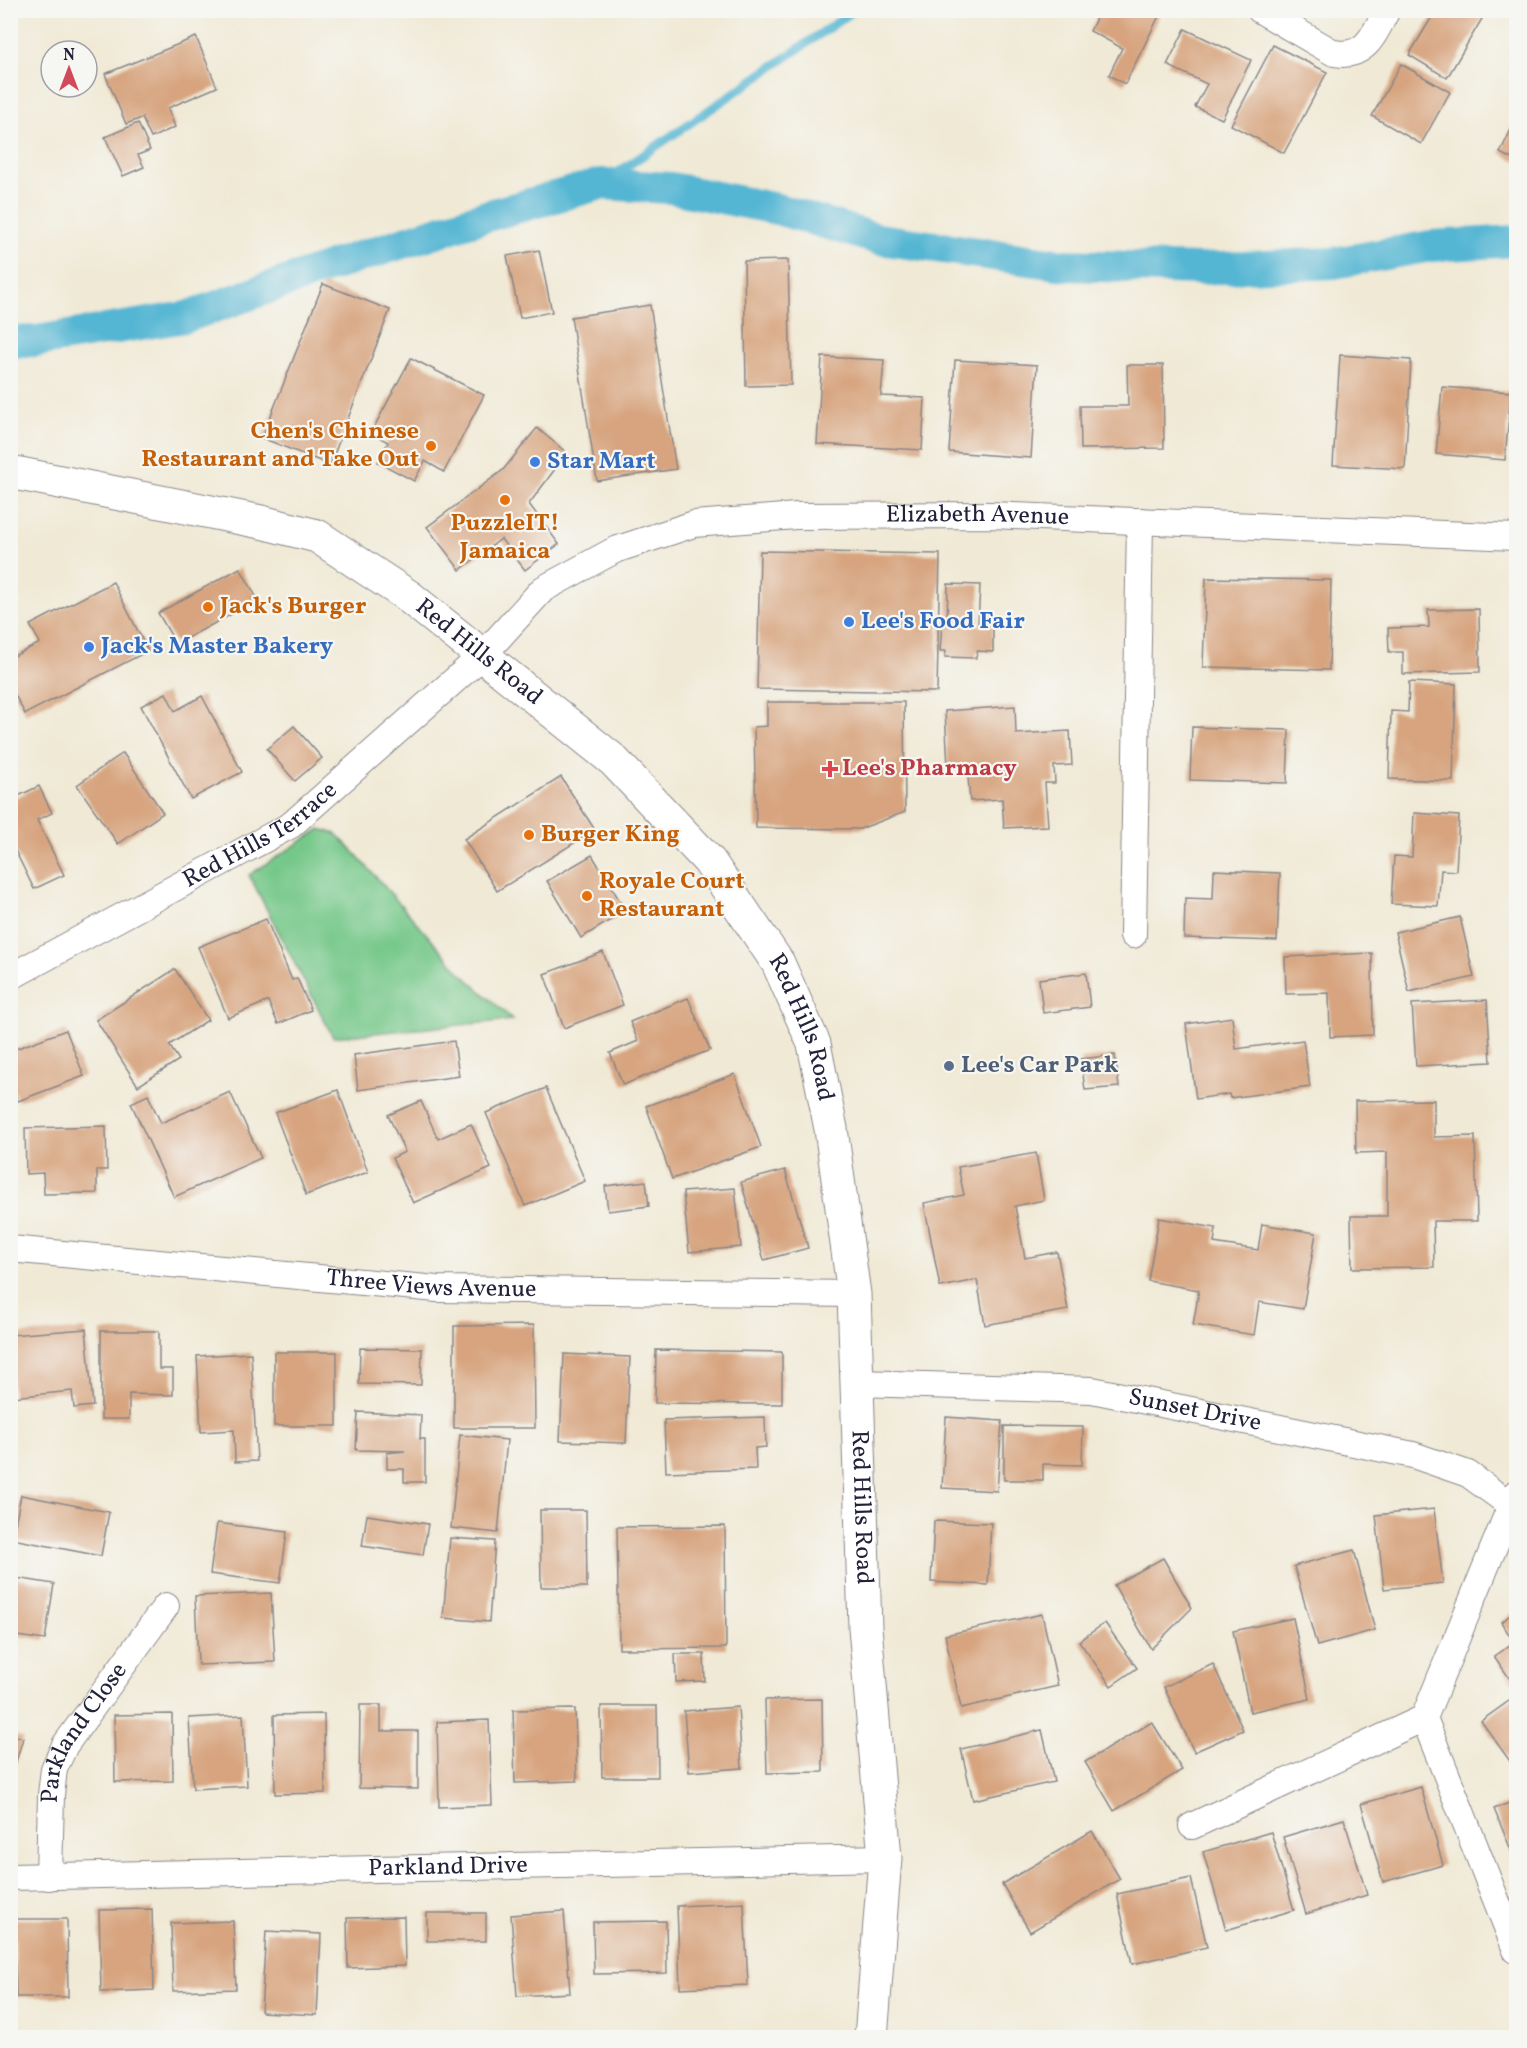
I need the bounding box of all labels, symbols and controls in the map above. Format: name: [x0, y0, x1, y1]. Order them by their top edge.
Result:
north arrow: [39, 39, 99, 99]
text: N: [63, 45, 75, 67]
place label: Chen's Chinese Restaurant and Take Out: [141, 415, 419, 477]
marker: Chen's Chinese Restaurant and Take Out: [424, 439, 438, 453]
place label: Star Mart: [547, 445, 655, 479]
marker: Star Mart: [528, 455, 542, 469]
marker: PuzzleIT! Jamaica: [498, 493, 512, 507]
street label: Elizabeth Avenue: [886, 498, 1070, 535]
place label: PuzzleIT! Jamaica: [450, 507, 560, 569]
place label: Jack's Burger: [219, 590, 366, 624]
street label: Red Hills Road: [408, 591, 550, 714]
marker: Jack's Burger: [201, 600, 215, 614]
place label: Lee's Food Fair: [861, 605, 1025, 639]
marker: Lee's Food Fair: [842, 615, 856, 629]
place label: Jack's Master Bakery: [100, 630, 334, 664]
marker: Jack's Master Bakery: [82, 640, 96, 654]
place label: Lee's Pharmacy: [842, 752, 1017, 786]
marker: Lee's Pharmacy: [823, 762, 837, 776]
street label: Red Hills Terrace: [177, 774, 345, 897]
place label: Burger King: [541, 818, 680, 852]
marker: Burger King: [522, 828, 536, 842]
place label: Royale Court Restaurant: [599, 865, 745, 927]
marker: Royale Court Restaurant: [580, 889, 594, 903]
street label: Red Hills Road: [759, 947, 842, 1104]
place label: Lee's Car Park: [961, 1049, 1119, 1083]
marker: Lee's Car Park: [942, 1059, 956, 1073]
street label: Three Views Avenue: [325, 1262, 537, 1307]
street label: Sunset Drive: [1125, 1381, 1264, 1441]
street label: Red Hills Road: [842, 1429, 881, 1585]
street label: Parkland Close: [34, 1656, 136, 1804]
street label: Parkland Drive: [368, 1849, 528, 1886]

